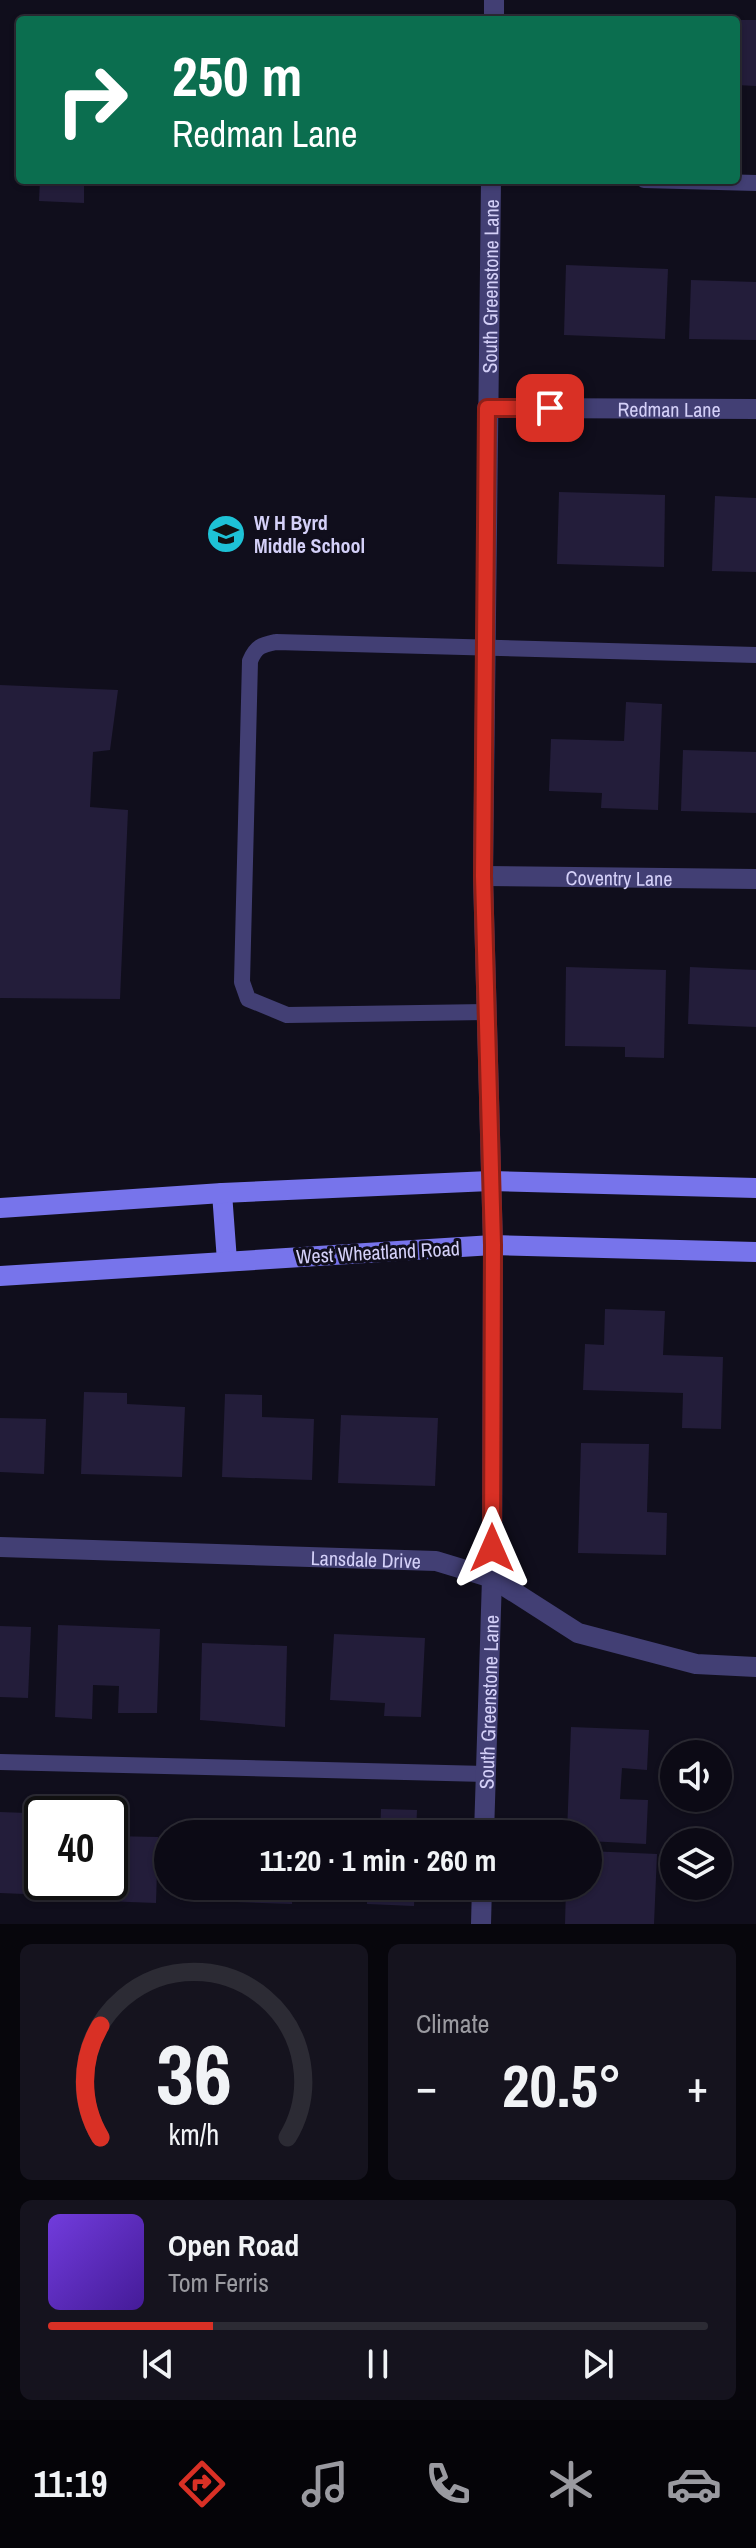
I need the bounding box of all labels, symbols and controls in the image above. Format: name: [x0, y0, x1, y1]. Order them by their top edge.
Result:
text: 250 m: [172, 38, 302, 113]
icon: right: [40, 48, 144, 152]
text: Redman Lane: [172, 110, 357, 158]
street label: South Greenstone Lane: [475, 199, 504, 374]
pin: [516, 374, 584, 442]
icon: arrive: [528, 386, 572, 430]
street label: Redman Lane: [617, 395, 721, 422]
place label: W H Byrd Middle School: [254, 509, 365, 559]
school or university icon: W H Byrd Middle School: [205, 513, 247, 555]
street label: Coventry Lane: [565, 863, 672, 892]
street label: West Wheatland Road: [295, 1234, 461, 1270]
position arrow: [450, 1506, 534, 1590]
street label: Lansdale Drive: [310, 1543, 421, 1574]
street label: South Greenstone Lane: [472, 1615, 504, 1790]
map controls: [660, 1740, 732, 1900]
button: sound: [660, 1740, 732, 1812]
speed limit sign: 40: [24, 1796, 128, 1900]
button: layers: [660, 1828, 732, 1900]
text: 11:20 · 1 min · 260 m: [260, 1840, 496, 1880]
text: Climate: [416, 2006, 489, 2041]
text: 36: [156, 2018, 232, 2130]
text: 20.5°: [502, 2045, 622, 2126]
text: −: [416, 2056, 437, 2116]
text: +: [687, 2056, 708, 2116]
text: km/h: [169, 2115, 219, 2154]
text: Open Road: [168, 2225, 299, 2265]
text: Tom Ferris: [168, 2265, 269, 2300]
icon: previous: [136, 2342, 180, 2386]
icon: pause: [356, 2342, 400, 2386]
icon: next: [576, 2342, 620, 2386]
icon: directions: [174, 2456, 230, 2512]
icon: music: [297, 2456, 353, 2512]
icon: phone: [420, 2456, 476, 2512]
icon: climate: [543, 2456, 599, 2512]
icon: car: [666, 2456, 722, 2512]
text: 11:19: [34, 2460, 107, 2508]

